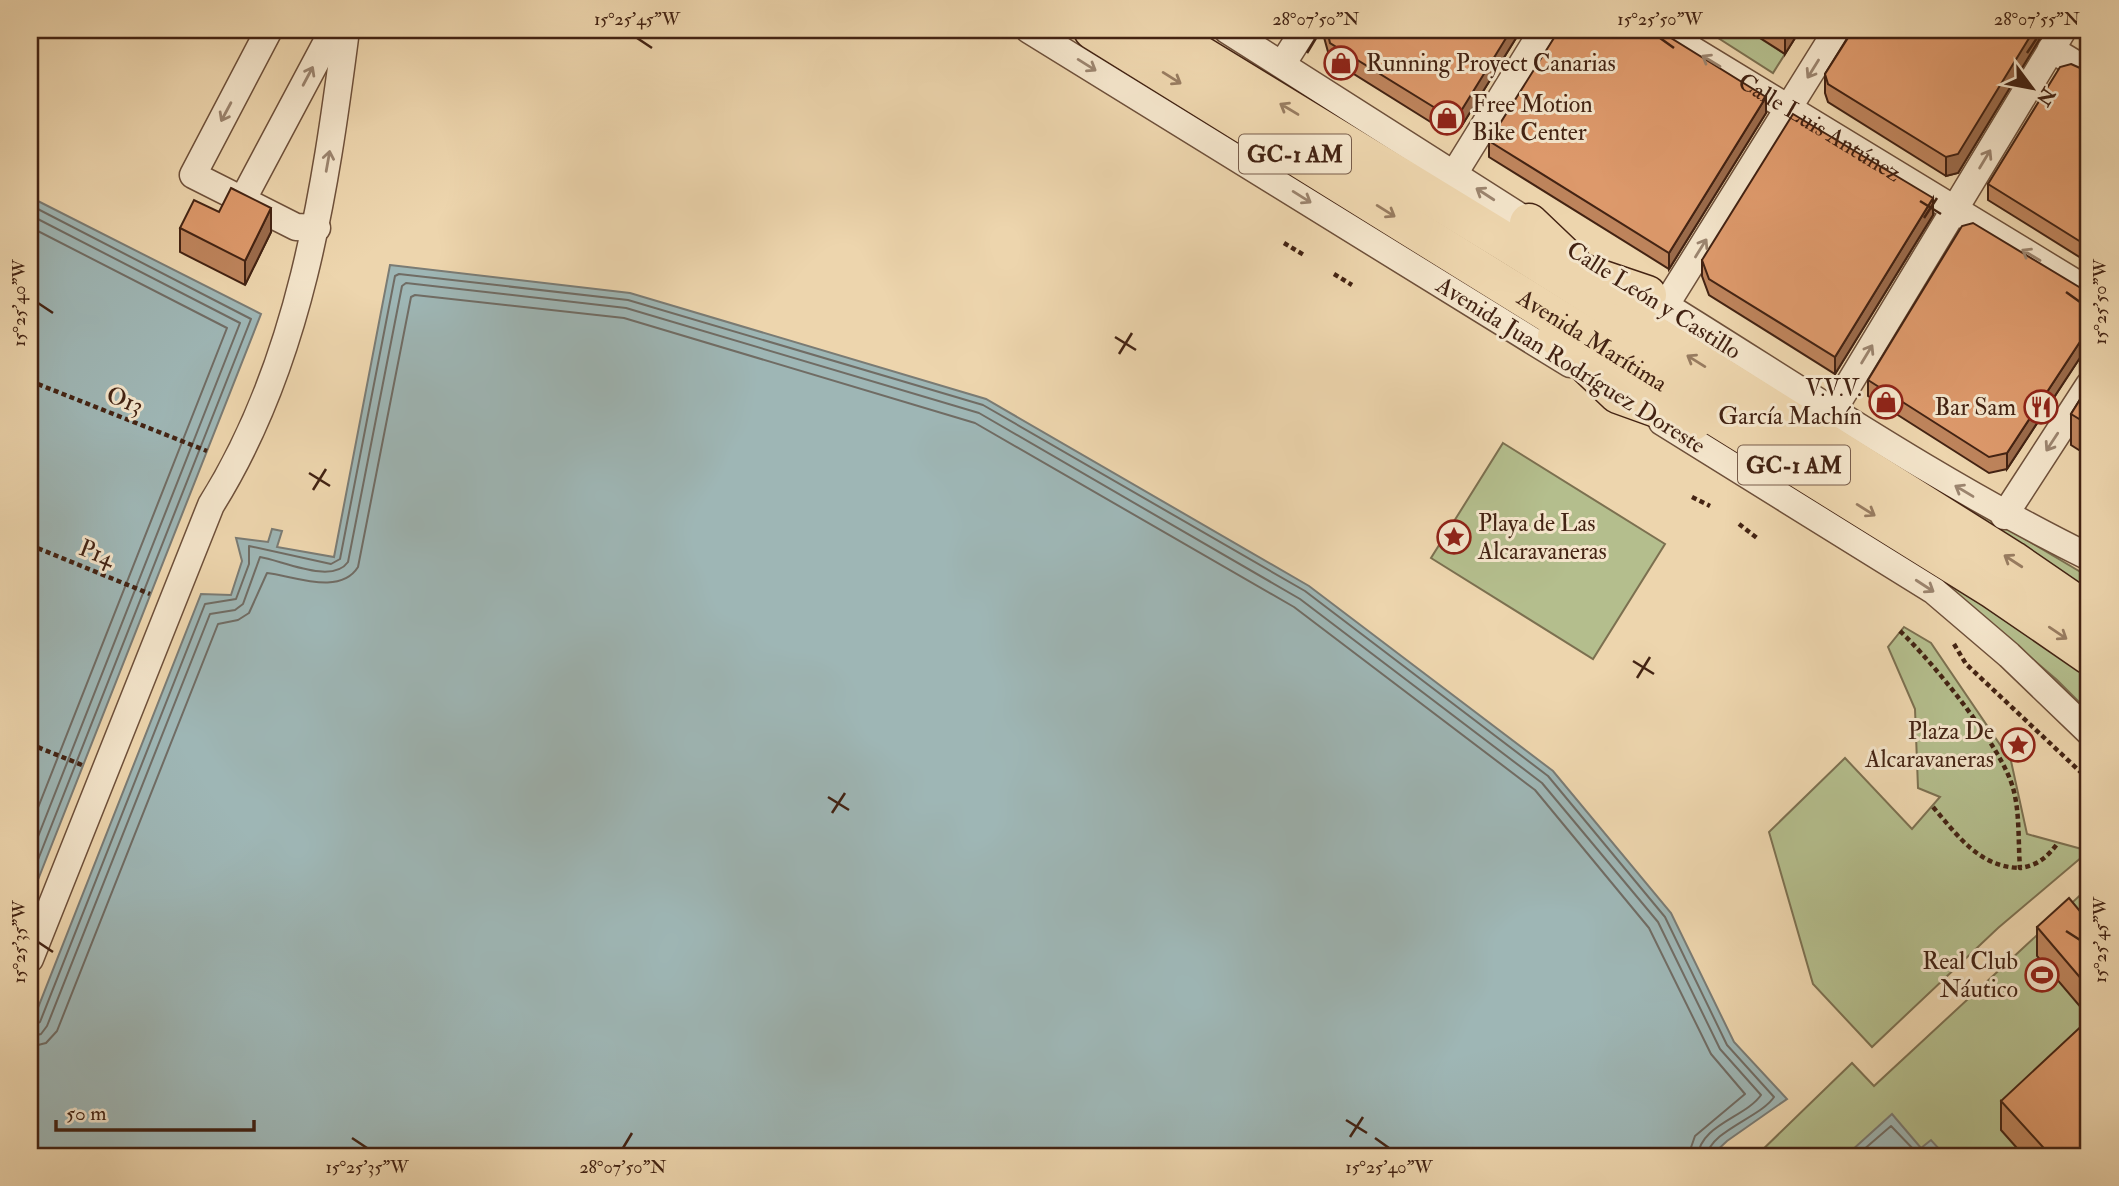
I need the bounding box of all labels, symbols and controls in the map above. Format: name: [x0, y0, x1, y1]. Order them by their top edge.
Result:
text: 15°25'45"W: [594, 8, 681, 31]
text: 28°07'50"N: [1273, 8, 1360, 31]
text: 15°25'50"W: [1617, 8, 1703, 31]
text: 28°07'55"N: [1994, 8, 2080, 31]
shop icon: Running Proyect Canarias: [1322, 44, 1360, 82]
place label: Running Proyect Canarias: [1366, 48, 1616, 79]
north arrow: [1996, 52, 2066, 122]
one-way arrow: [1702, 53, 1721, 68]
one-way arrow: [1077, 58, 1096, 73]
one-way arrow: [1805, 58, 1819, 78]
one-way arrow: [302, 66, 315, 87]
street label: Calle Luis Antúnez: [1732, 66, 1907, 189]
one-way arrow: [1161, 72, 1181, 86]
text: N: [2030, 82, 2061, 111]
place label: Free Motion Bike Center: [1472, 89, 1593, 148]
shop icon: Free Motion Bike Center: [1428, 99, 1466, 137]
one-way arrow: [218, 101, 232, 122]
one-way arrow: [1279, 102, 1299, 116]
road number: GC-1 AM: [1239, 134, 1351, 174]
one-way arrow: [1978, 149, 1992, 169]
one-way arrow: [322, 150, 336, 173]
one-way arrow: [1476, 187, 1496, 201]
one-way arrow: [1291, 191, 1311, 205]
one-way arrow: [1376, 204, 1396, 218]
street label: Calle León y Castillo: [1561, 234, 1747, 367]
one-way arrow: [1694, 239, 1708, 259]
one-way arrow: [2022, 248, 2041, 263]
text: 15°25'40"W: [8, 259, 31, 347]
text: 15°25'50"W: [2089, 259, 2112, 345]
street label: Avenida Juan Rodríguez Doreste: [1429, 269, 1711, 461]
street label: Avenida Marítima: [1511, 282, 1674, 400]
one-way arrow: [1861, 344, 1875, 364]
one-way arrow: [1686, 354, 1706, 368]
place label: V.V.V. García Machín: [1718, 373, 1862, 432]
street label: O13: [102, 379, 148, 422]
shop icon: V.V.V. García Machín: [1867, 383, 1905, 421]
restaurant icon: Bar Sam: [2022, 388, 2060, 426]
place label: Bar Sam: [1935, 392, 2016, 423]
one-way arrow: [2045, 432, 2059, 451]
road number: GC-1 AM: [1738, 446, 1850, 485]
one-way arrow: [1954, 484, 1974, 498]
one-way arrow: [1856, 504, 1876, 518]
place label: Playa de Las Alcaravaneras: [1477, 508, 1607, 567]
place icon: Playa de Las Alcaravaneras: [1435, 518, 1473, 556]
street label: P14: [75, 532, 120, 575]
one-way arrow: [2003, 554, 2023, 568]
one-way arrow: [1915, 578, 1934, 593]
one-way arrow: [2048, 626, 2067, 640]
place label: Plaza De Alcaravaneras: [1864, 716, 1994, 775]
place icon: Plaza De Alcaravaneras: [1999, 726, 2037, 764]
text: 15°25'45"W: [2089, 896, 2112, 983]
text: 15°25'35"W: [8, 900, 31, 984]
place label: Real Club Náutico: [1922, 946, 2018, 1005]
sports icon: Real Club Náutico: [2023, 956, 2061, 994]
scale bar: [56, 1088, 254, 1132]
text: 50 m: [66, 1100, 107, 1127]
text: 15°25'35"W: [325, 1156, 409, 1179]
text: 28°07'50"N: [580, 1156, 667, 1179]
text: 15°25'40"W: [1345, 1156, 1433, 1179]

